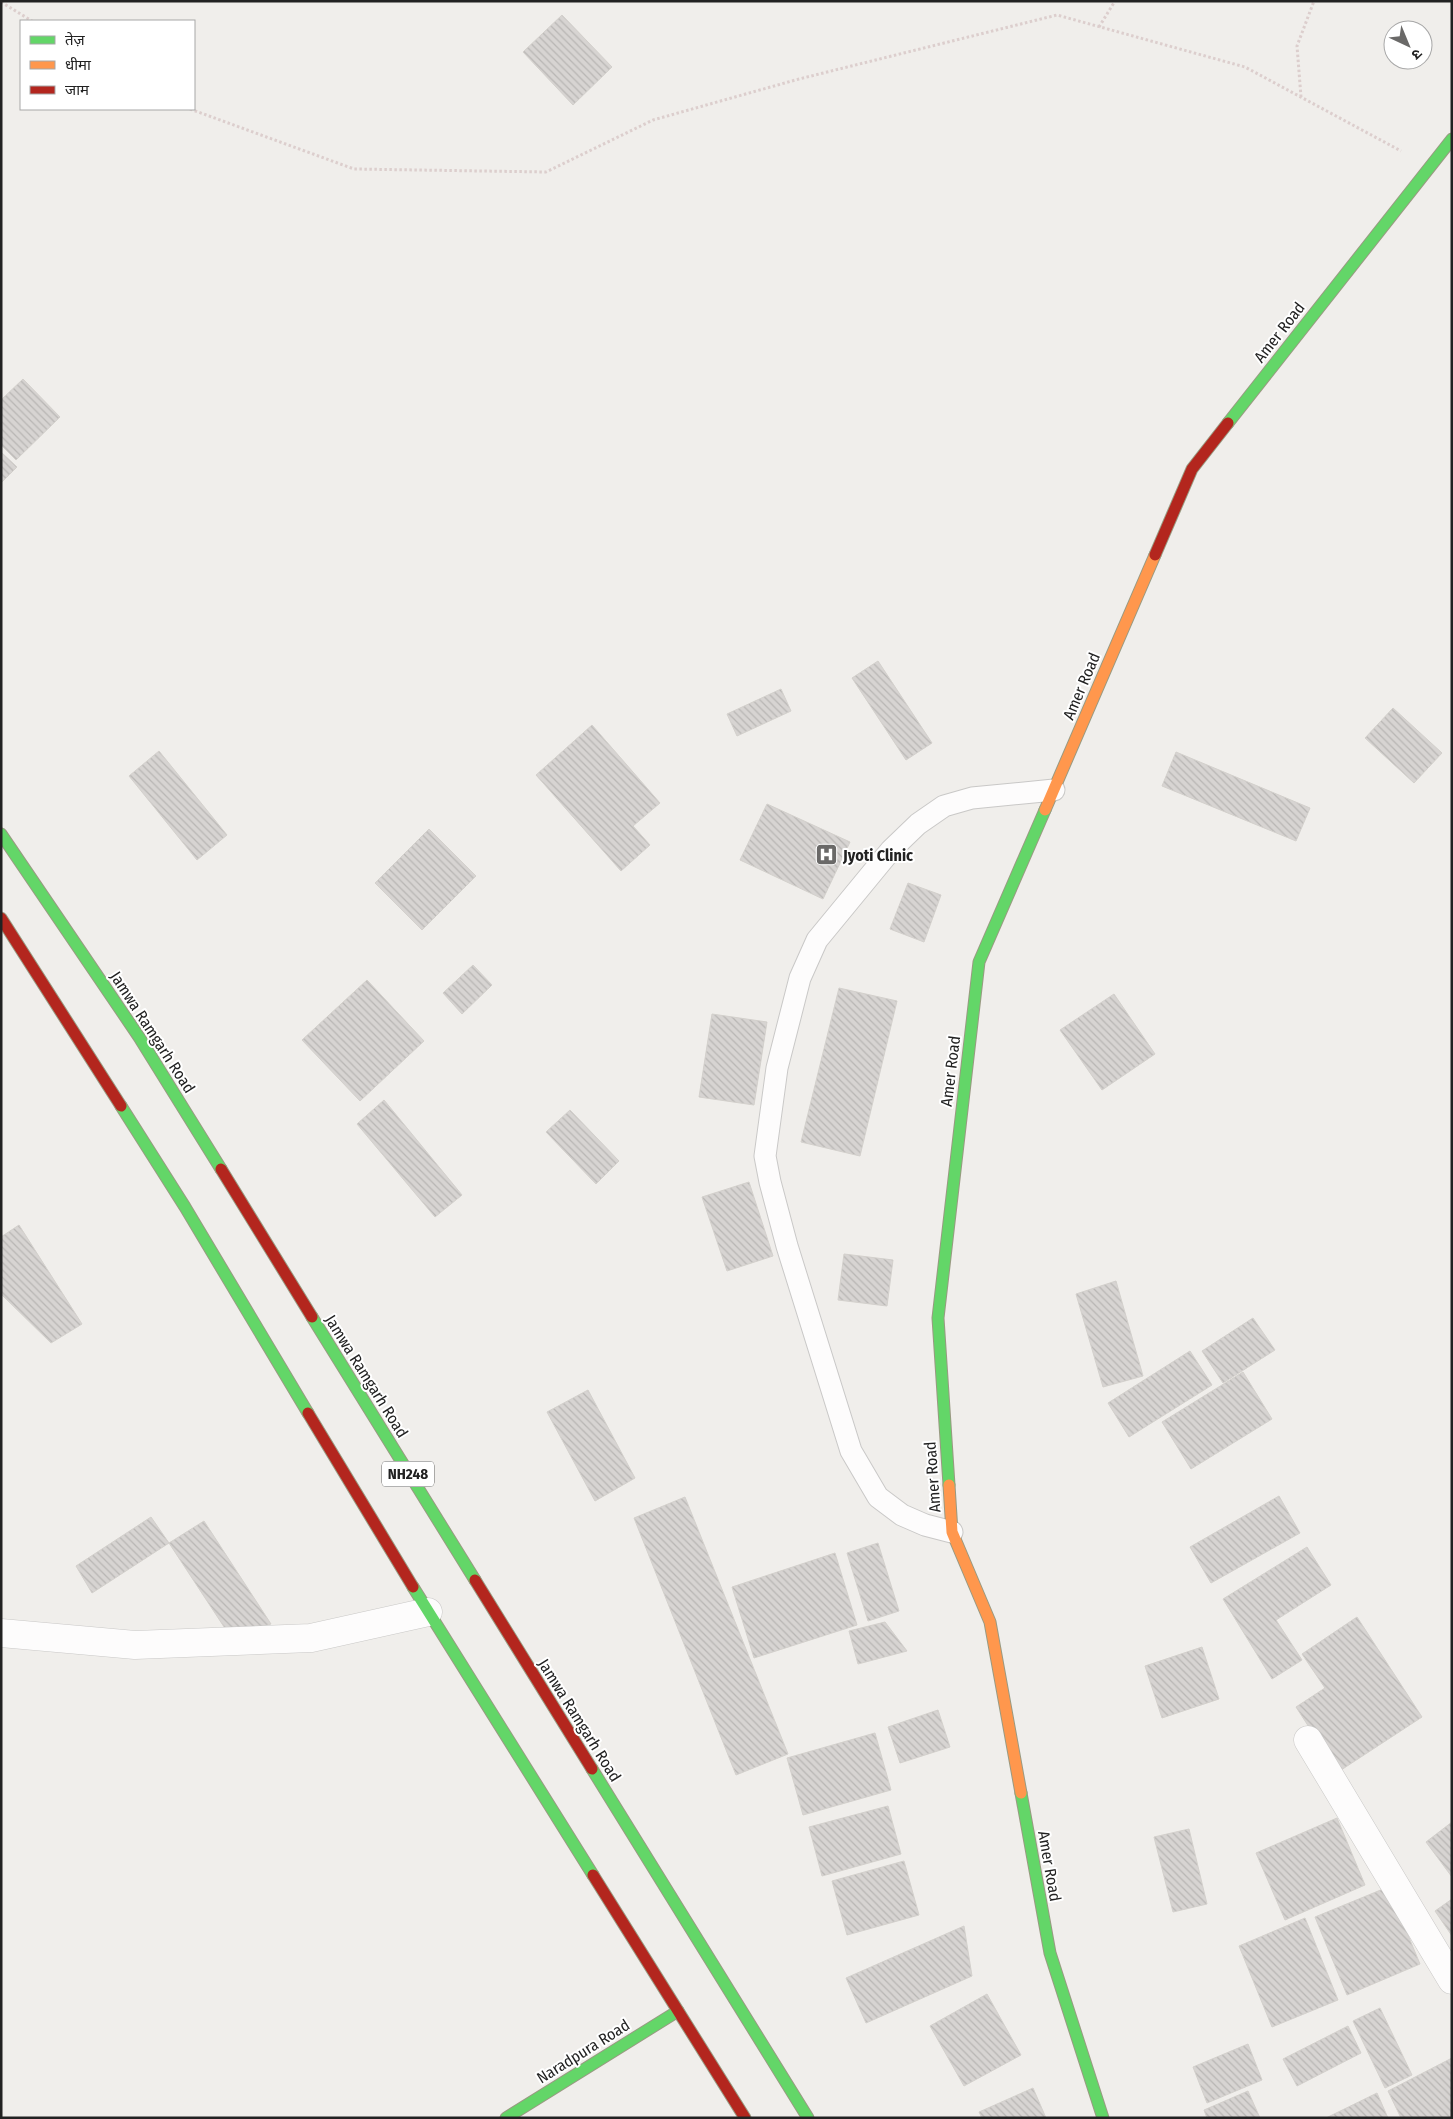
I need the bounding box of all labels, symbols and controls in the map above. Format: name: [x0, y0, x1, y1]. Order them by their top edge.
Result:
legend: [20, 20, 195, 110]
north arrow: [1383, 20, 1433, 70]
text: तेज़: [65, 31, 86, 49]
text: उ: [1407, 45, 1426, 64]
text: धीमा: [65, 56, 92, 74]
text: जाम: [65, 81, 90, 99]
street label: Amer Road: [1250, 298, 1309, 366]
street label: Amer Road: [1059, 650, 1104, 723]
hospital icon: Jyoti Clinic: [815, 843, 839, 867]
place label: Jyoti Clinic: [842, 846, 913, 865]
street label: Jamwa Ramgarh Road: [106, 968, 199, 1097]
street label: Amer Road: [937, 1035, 964, 1108]
street label: Jamwa Ramgarh Road: [321, 1311, 412, 1441]
street label: Amer Road: [921, 1441, 944, 1513]
road number: NH248: [382, 1462, 434, 1486]
street label: Jamwa Ramgarh Road: [534, 1655, 625, 1785]
street label: Amer Road: [1034, 1829, 1065, 1903]
street label: Naradpura Road: [533, 2015, 633, 2088]

